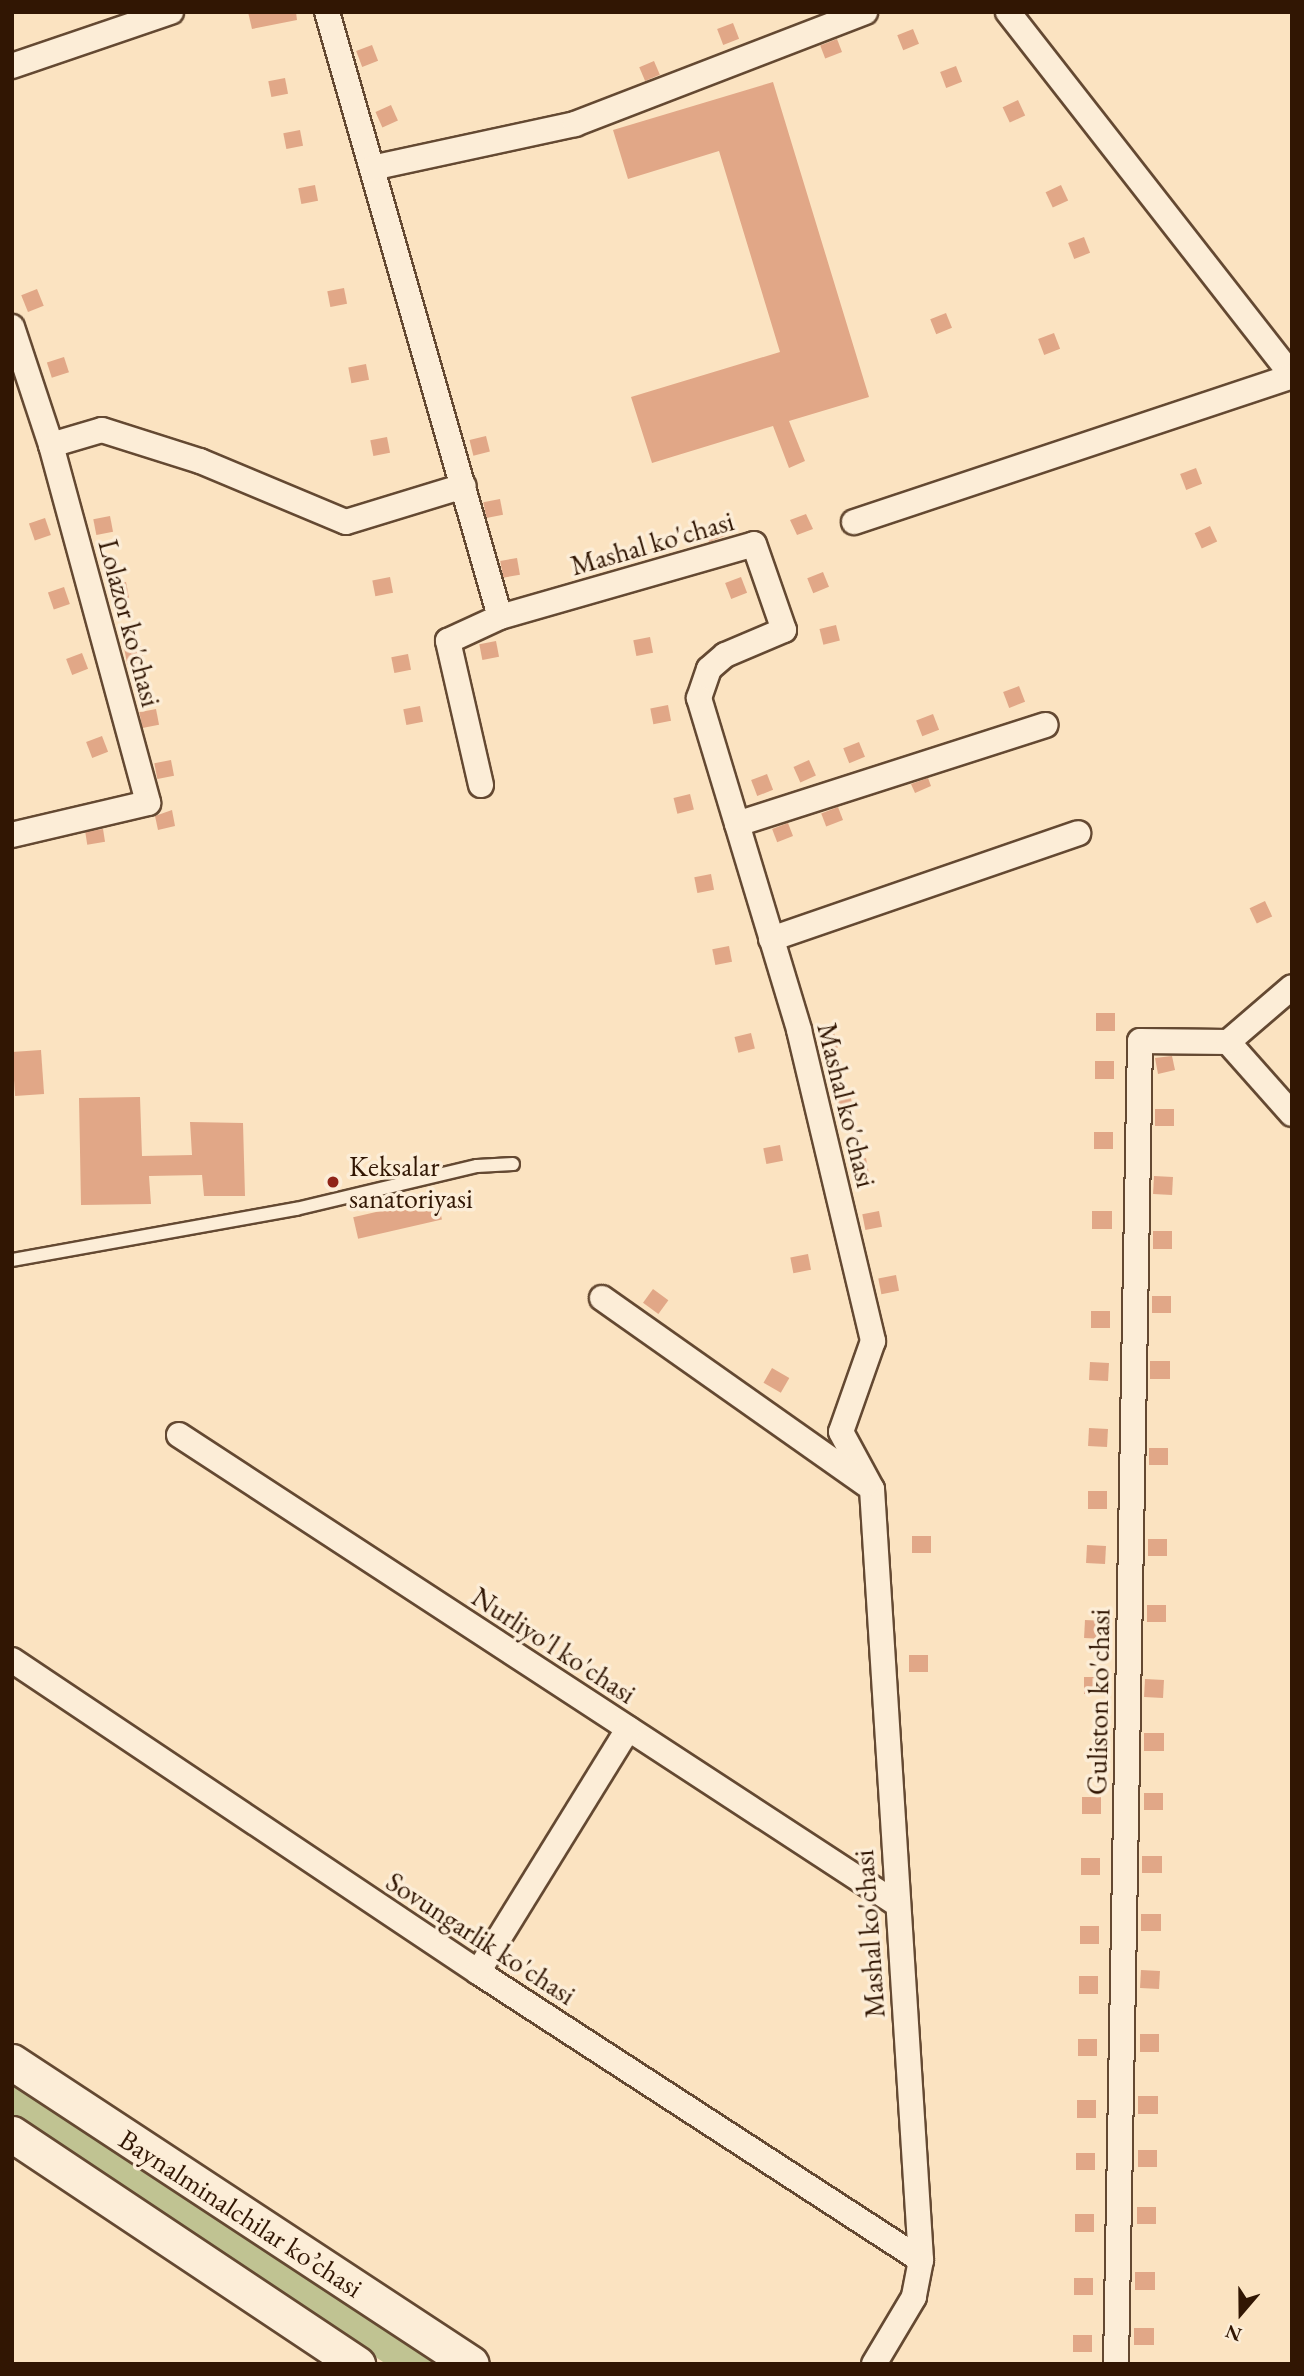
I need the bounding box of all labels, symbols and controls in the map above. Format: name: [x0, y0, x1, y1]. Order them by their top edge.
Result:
street label: Mashal ko'chasi: [566, 504, 738, 582]
street label: Lolazor ko'chasi: [92, 536, 168, 710]
street label: Mashal ko'chasi: [810, 1019, 884, 1191]
place label: Keksalar sanatoriyasi: [349, 1149, 473, 1215]
marker: Keksalar sanatoriyasi: [323, 1172, 343, 1192]
street label: Nurliyo'l ko'chasi: [466, 1580, 642, 1710]
street label: Guliston ko'chasi: [1080, 1609, 1116, 1795]
street label: Mashal ko'chasi: [846, 1849, 892, 2019]
street label: Sovungarlik ko'chasi: [380, 1864, 582, 2012]
street label: Baynalminalchilar ko’chasi: [113, 2122, 369, 2304]
north arrow: [1206, 2278, 1276, 2348]
text: N: [1222, 2319, 1245, 2348]

